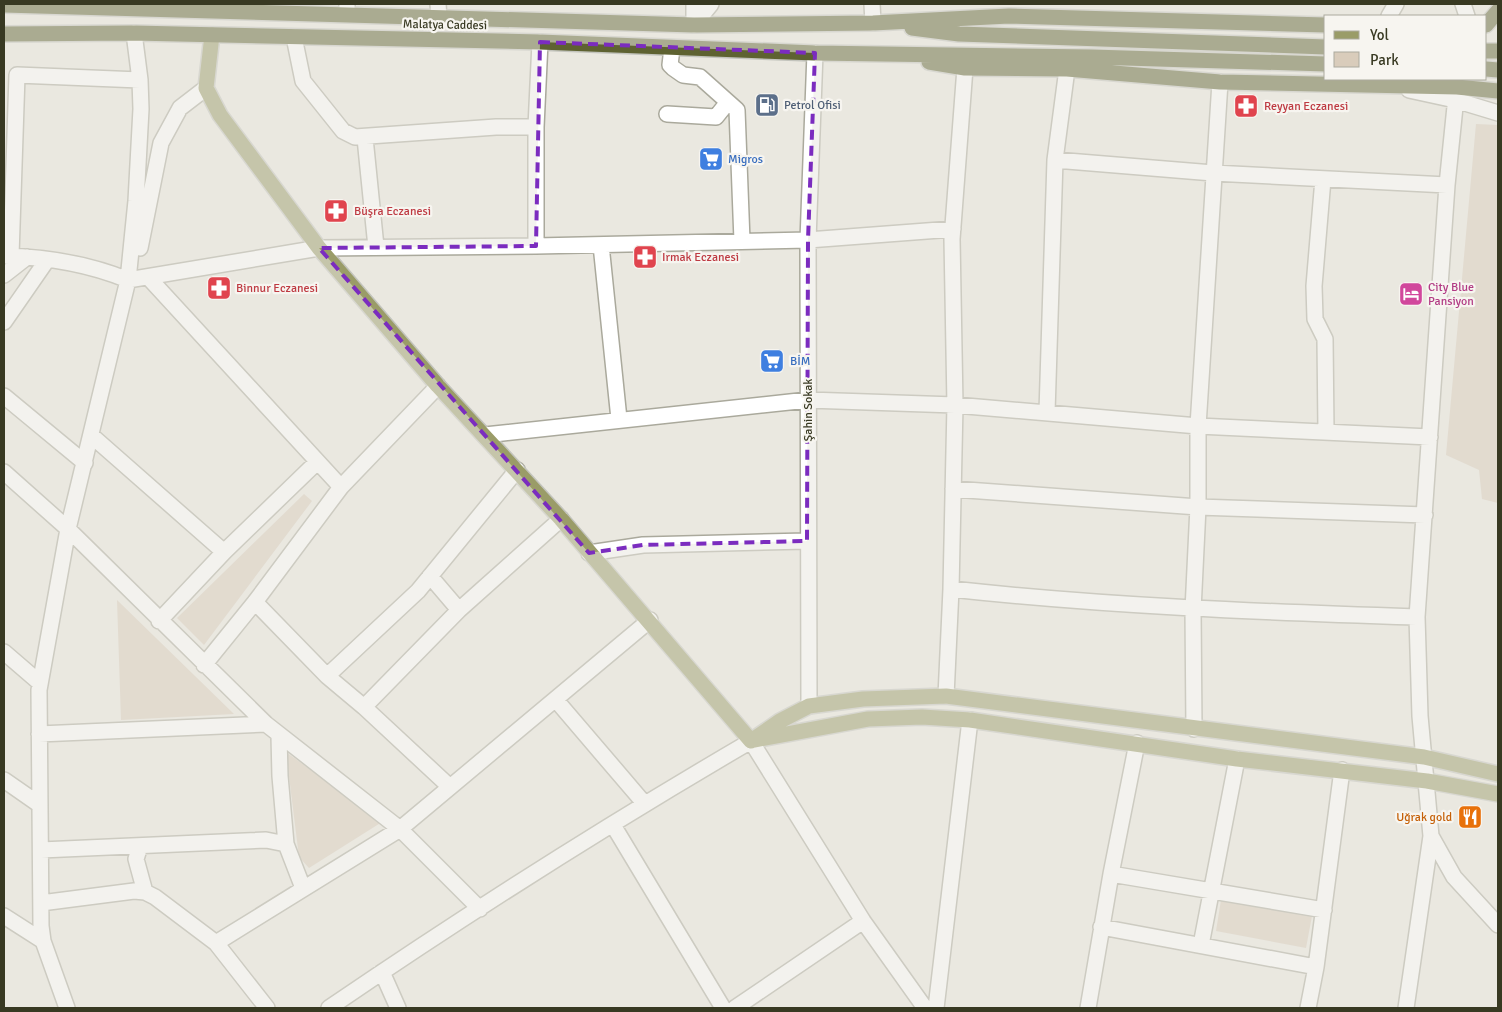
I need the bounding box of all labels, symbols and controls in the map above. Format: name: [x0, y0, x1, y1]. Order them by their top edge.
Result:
legend: [1324, 15, 1487, 80]
street label: Malatya Caddesi: [403, 17, 487, 33]
text: Yol: [1370, 26, 1389, 44]
text: Park: [1370, 51, 1399, 69]
fuel station icon: Petrol Ofisi: [754, 92, 780, 118]
pharmacy icon: Reyyan Eczanesi: [1233, 93, 1259, 119]
place label: Petrol Ofisi: [784, 98, 841, 113]
place label: Reyyan Eczanesi: [1264, 99, 1348, 114]
supermarket icon: Migros: [698, 146, 724, 172]
place label: Migros: [728, 152, 763, 167]
pharmacy icon: Büşra Eczanesi: [323, 198, 349, 224]
place label: Büşra Eczanesi: [354, 204, 431, 219]
pharmacy icon: Irmak Eczanesi: [632, 244, 658, 270]
place label: Irmak Eczanesi: [662, 250, 739, 265]
pharmacy icon: Binnur Eczanesi: [206, 275, 232, 301]
place label: City Blue Pansiyon: [1428, 280, 1474, 309]
place label: Binnur Eczanesi: [236, 281, 318, 296]
hotel icon: City Blue Pansiyon: [1398, 281, 1424, 307]
supermarket icon: BİM: [759, 348, 785, 374]
place label: BİM: [790, 354, 810, 369]
street label: Şahin Sokak: [801, 379, 816, 441]
restaurant icon: Uğrak gold: [1457, 804, 1483, 830]
place label: Uğrak gold: [1396, 810, 1452, 825]

